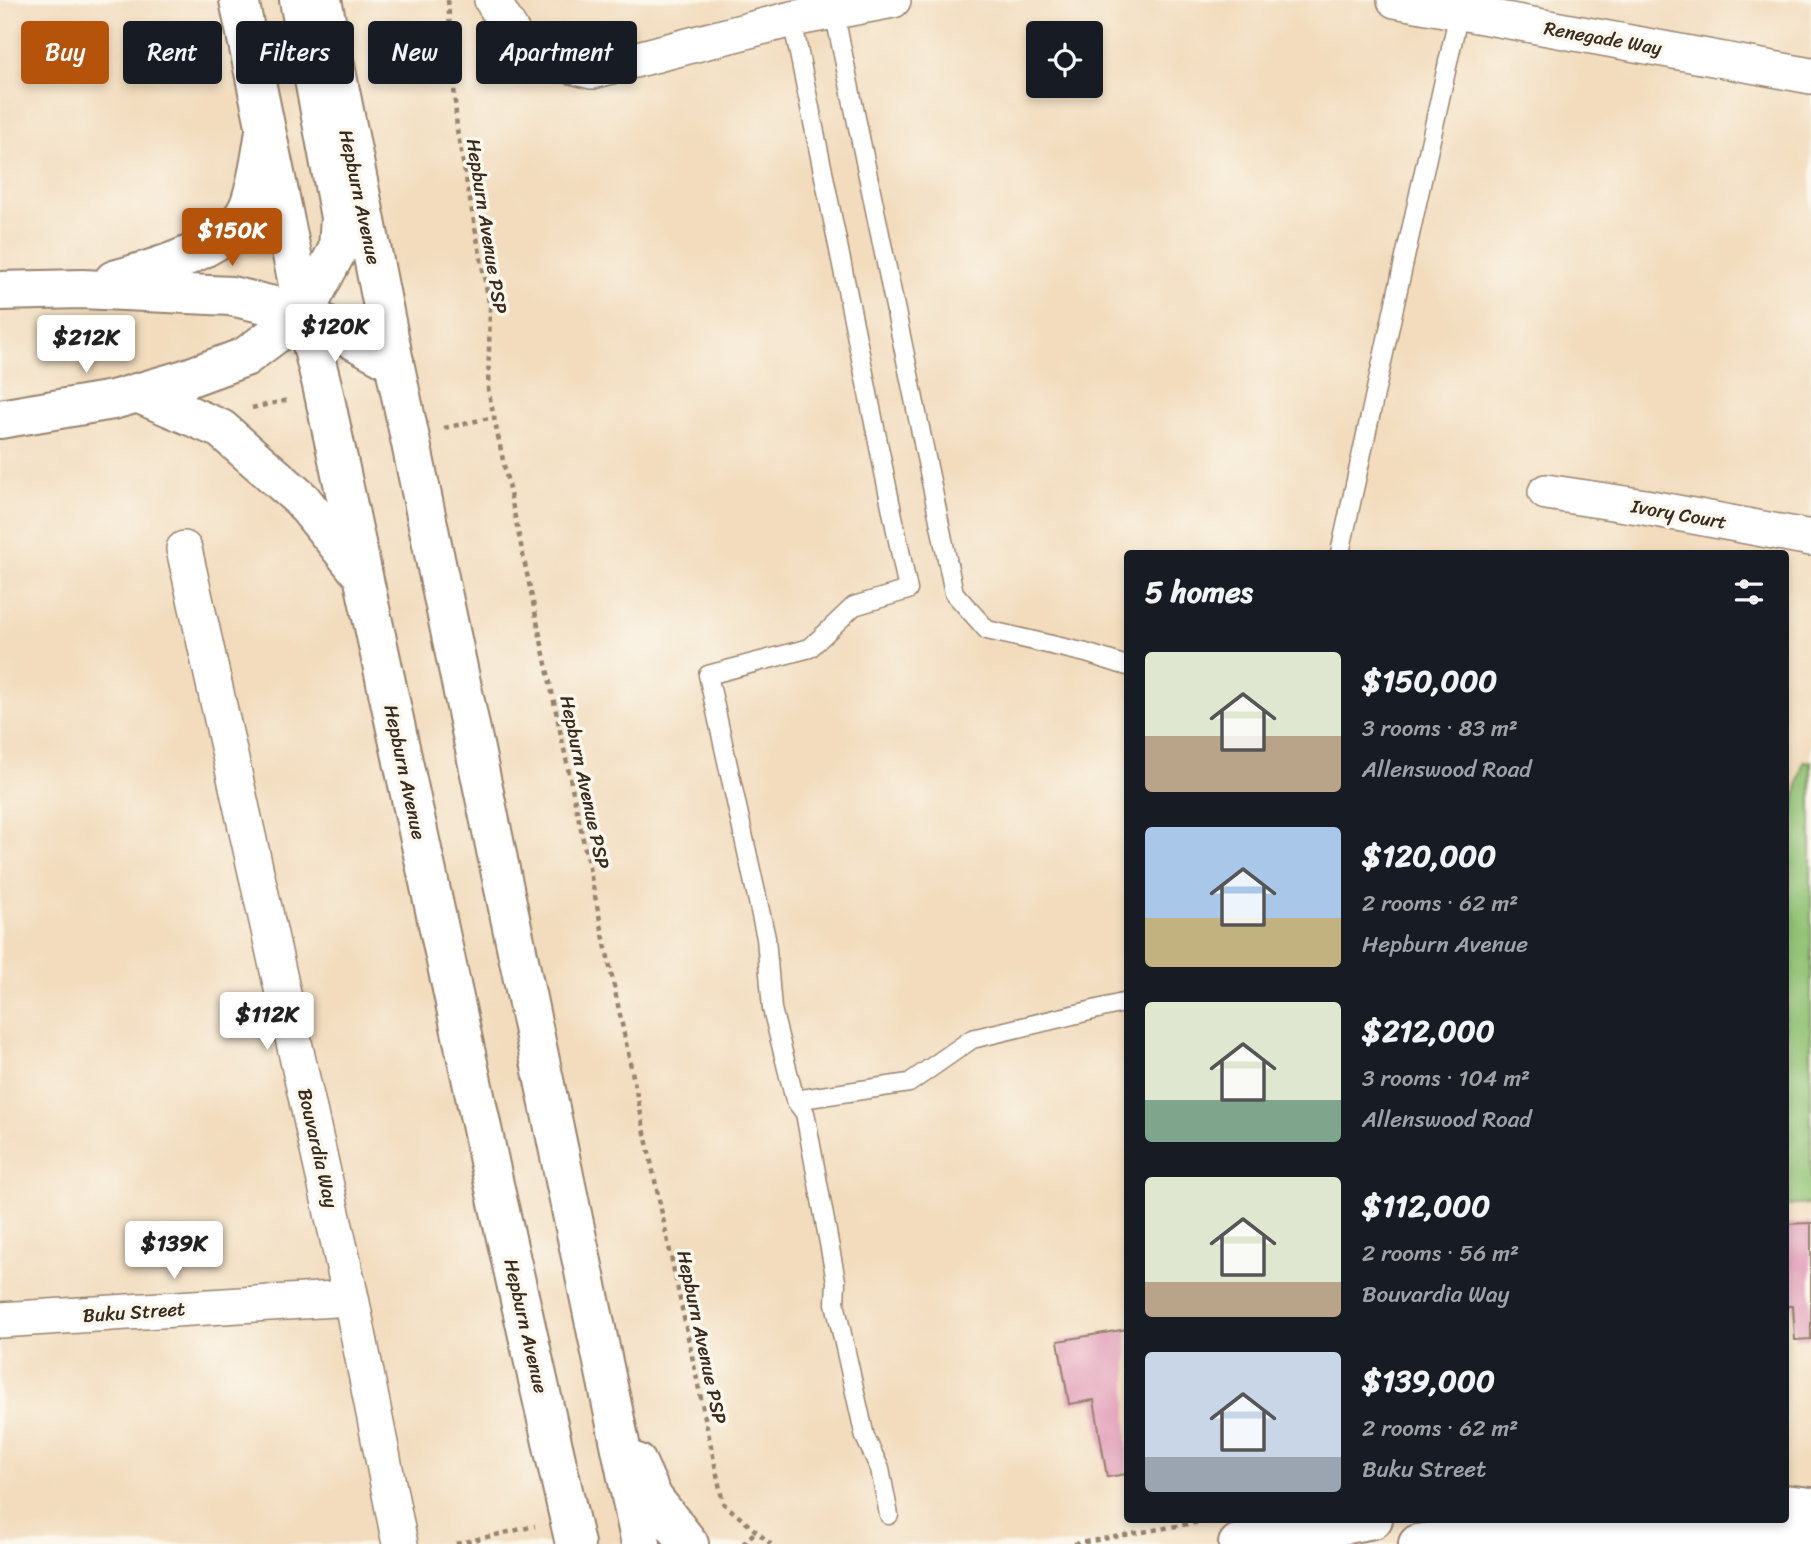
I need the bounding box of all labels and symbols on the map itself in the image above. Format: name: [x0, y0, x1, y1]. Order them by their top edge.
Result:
street label: Renegade Way: [1541, 11, 1665, 65]
street label: Hepburn Avenue: [330, 126, 390, 268]
street label: Hepburn Avenue PSP: [457, 136, 517, 316]
pin: $150K: [183, 208, 281, 268]
pin: $120K: [286, 304, 384, 364]
pin: $212K: [37, 316, 135, 375]
street label: Ivory Court: [1628, 489, 1729, 539]
street label: Hepburn Avenue PSP: [551, 692, 620, 872]
street label: Hepburn Avenue: [375, 701, 435, 843]
pin: $112K: [218, 992, 316, 1052]
street label: Bouvardia Way: [288, 1085, 348, 1211]
pin: $139K: [125, 1222, 223, 1281]
street label: Hepburn Avenue PSP: [668, 1247, 737, 1427]
street label: Hepburn Avenue: [494, 1255, 558, 1397]
street label: Buku Street: [82, 1292, 186, 1332]

